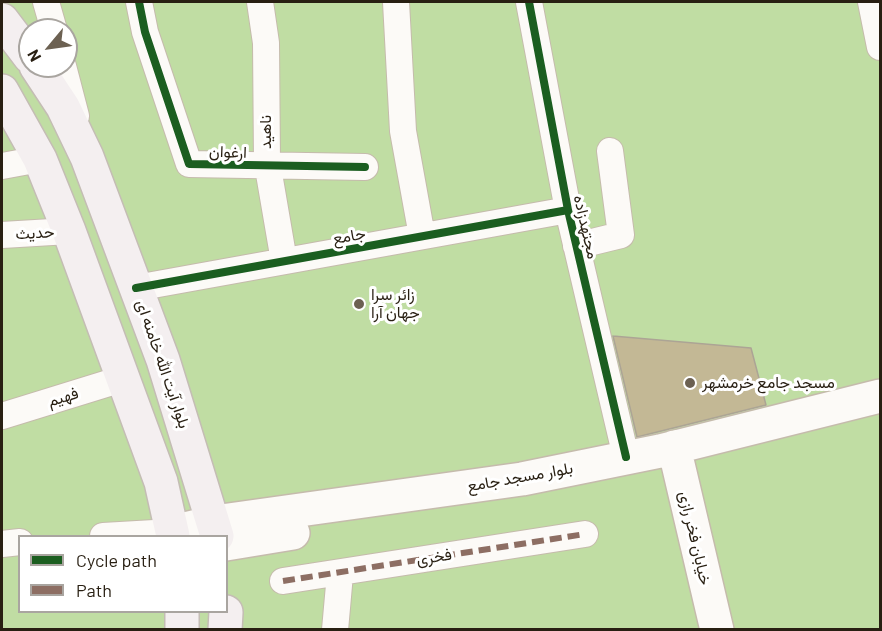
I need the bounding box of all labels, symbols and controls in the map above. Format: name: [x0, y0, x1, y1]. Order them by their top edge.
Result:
north arrow: [18, 18, 78, 78]
text: N: [23, 47, 44, 65]
street label: ناهید: [256, 115, 276, 149]
street label: ارغوان: [209, 142, 247, 162]
street label: مجتهدزاده: [569, 193, 603, 261]
street label: حدیث: [15, 222, 55, 244]
street label: جامع: [331, 224, 367, 248]
place label: زائر سرا جهان آرا: [371, 285, 420, 323]
street label: بلوار آیت الله خامنه ای: [132, 297, 194, 431]
marker: زائر سرا جهان آرا: [352, 297, 366, 311]
place label: مسجد جامع خرمشهر: [702, 373, 835, 393]
marker: مسجد جامع خرمشهر: [683, 376, 697, 390]
street label: فهیم: [45, 383, 81, 411]
street label: بلوار مسجد جامع: [466, 458, 574, 496]
street label: خیابان فخر رازی: [675, 489, 715, 587]
legend: [18, 535, 228, 613]
street label: فخری: [415, 545, 453, 569]
text: Cycle path: [76, 549, 157, 571]
text: Path: [76, 579, 112, 601]

